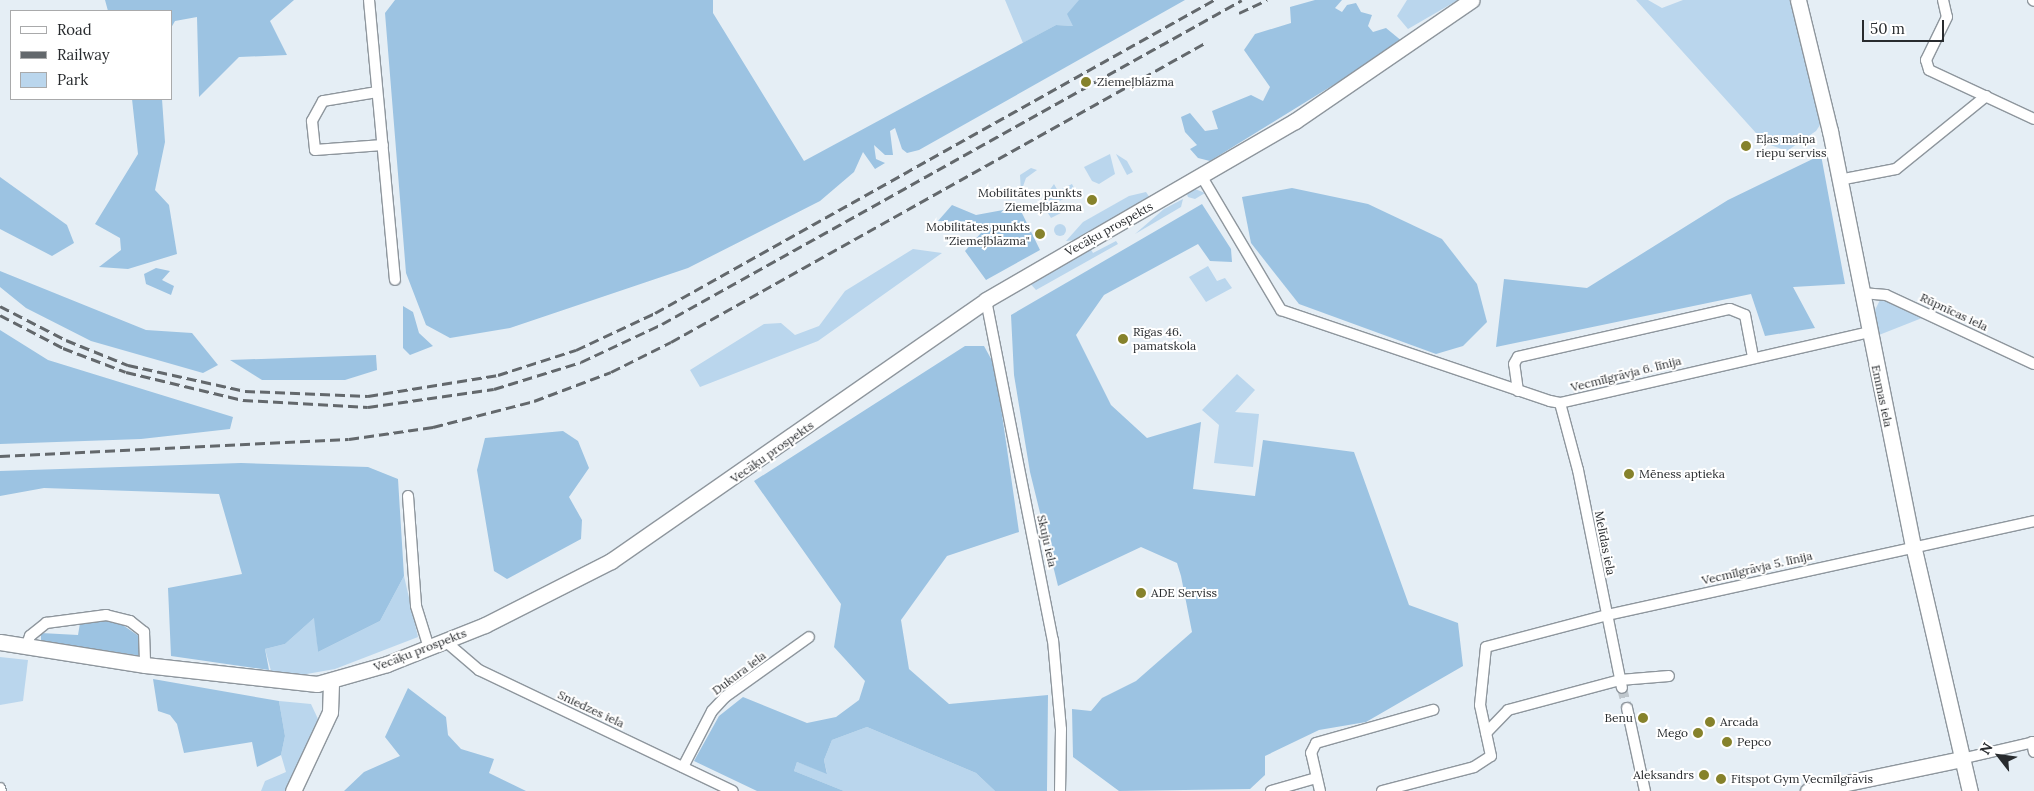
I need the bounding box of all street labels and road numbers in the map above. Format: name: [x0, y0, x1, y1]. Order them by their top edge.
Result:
street label: Vecāķu prospekts: [1063, 199, 1155, 259]
street label: Rūpnīcas iela: [1918, 290, 1990, 334]
street label: Vecmīlgrāvja 6. līnija: [1569, 353, 1683, 395]
street label: Emmas iela: [1868, 364, 1896, 428]
street label: Vecāķu prospekts: [728, 418, 816, 486]
street label: Melīdas iela: [1592, 509, 1618, 577]
street label: Skuju iela: [1034, 513, 1060, 569]
street label: Vecmīlgrāvja 5. līnija: [1700, 548, 1814, 588]
street label: Vecāķu prospekts: [372, 626, 468, 674]
street label: Dukura iela: [709, 648, 769, 698]
street label: Sniedzes iela: [556, 687, 626, 731]

